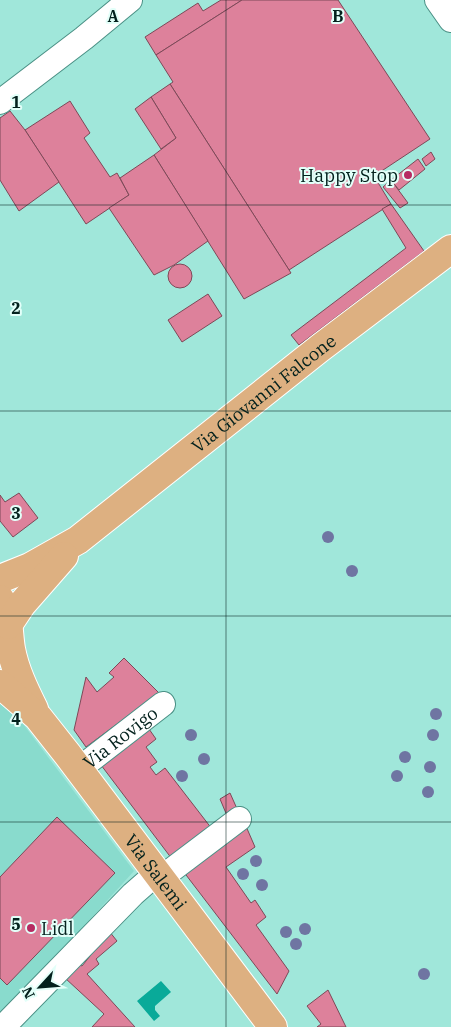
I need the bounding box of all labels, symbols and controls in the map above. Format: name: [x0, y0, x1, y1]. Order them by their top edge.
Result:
text: A: [107, 6, 119, 26]
text: B: [332, 6, 344, 26]
text: 1: [11, 92, 21, 112]
place label: Happy Stop: [300, 164, 398, 187]
marker: Happy Stop: [402, 169, 414, 181]
text: 2: [11, 298, 21, 318]
street label: Via Giovanni Falcone: [186, 329, 340, 457]
text: 3: [11, 503, 21, 523]
street label: Via Rovigo: [78, 701, 162, 773]
text: 4: [11, 709, 21, 729]
street label: Via Salemi: [120, 829, 192, 915]
text: 5: [11, 914, 21, 934]
place label: Lidl: [41, 917, 74, 940]
marker: Lidl: [25, 922, 37, 934]
north arrow: [15, 962, 65, 1012]
text: N: [18, 984, 39, 1002]

